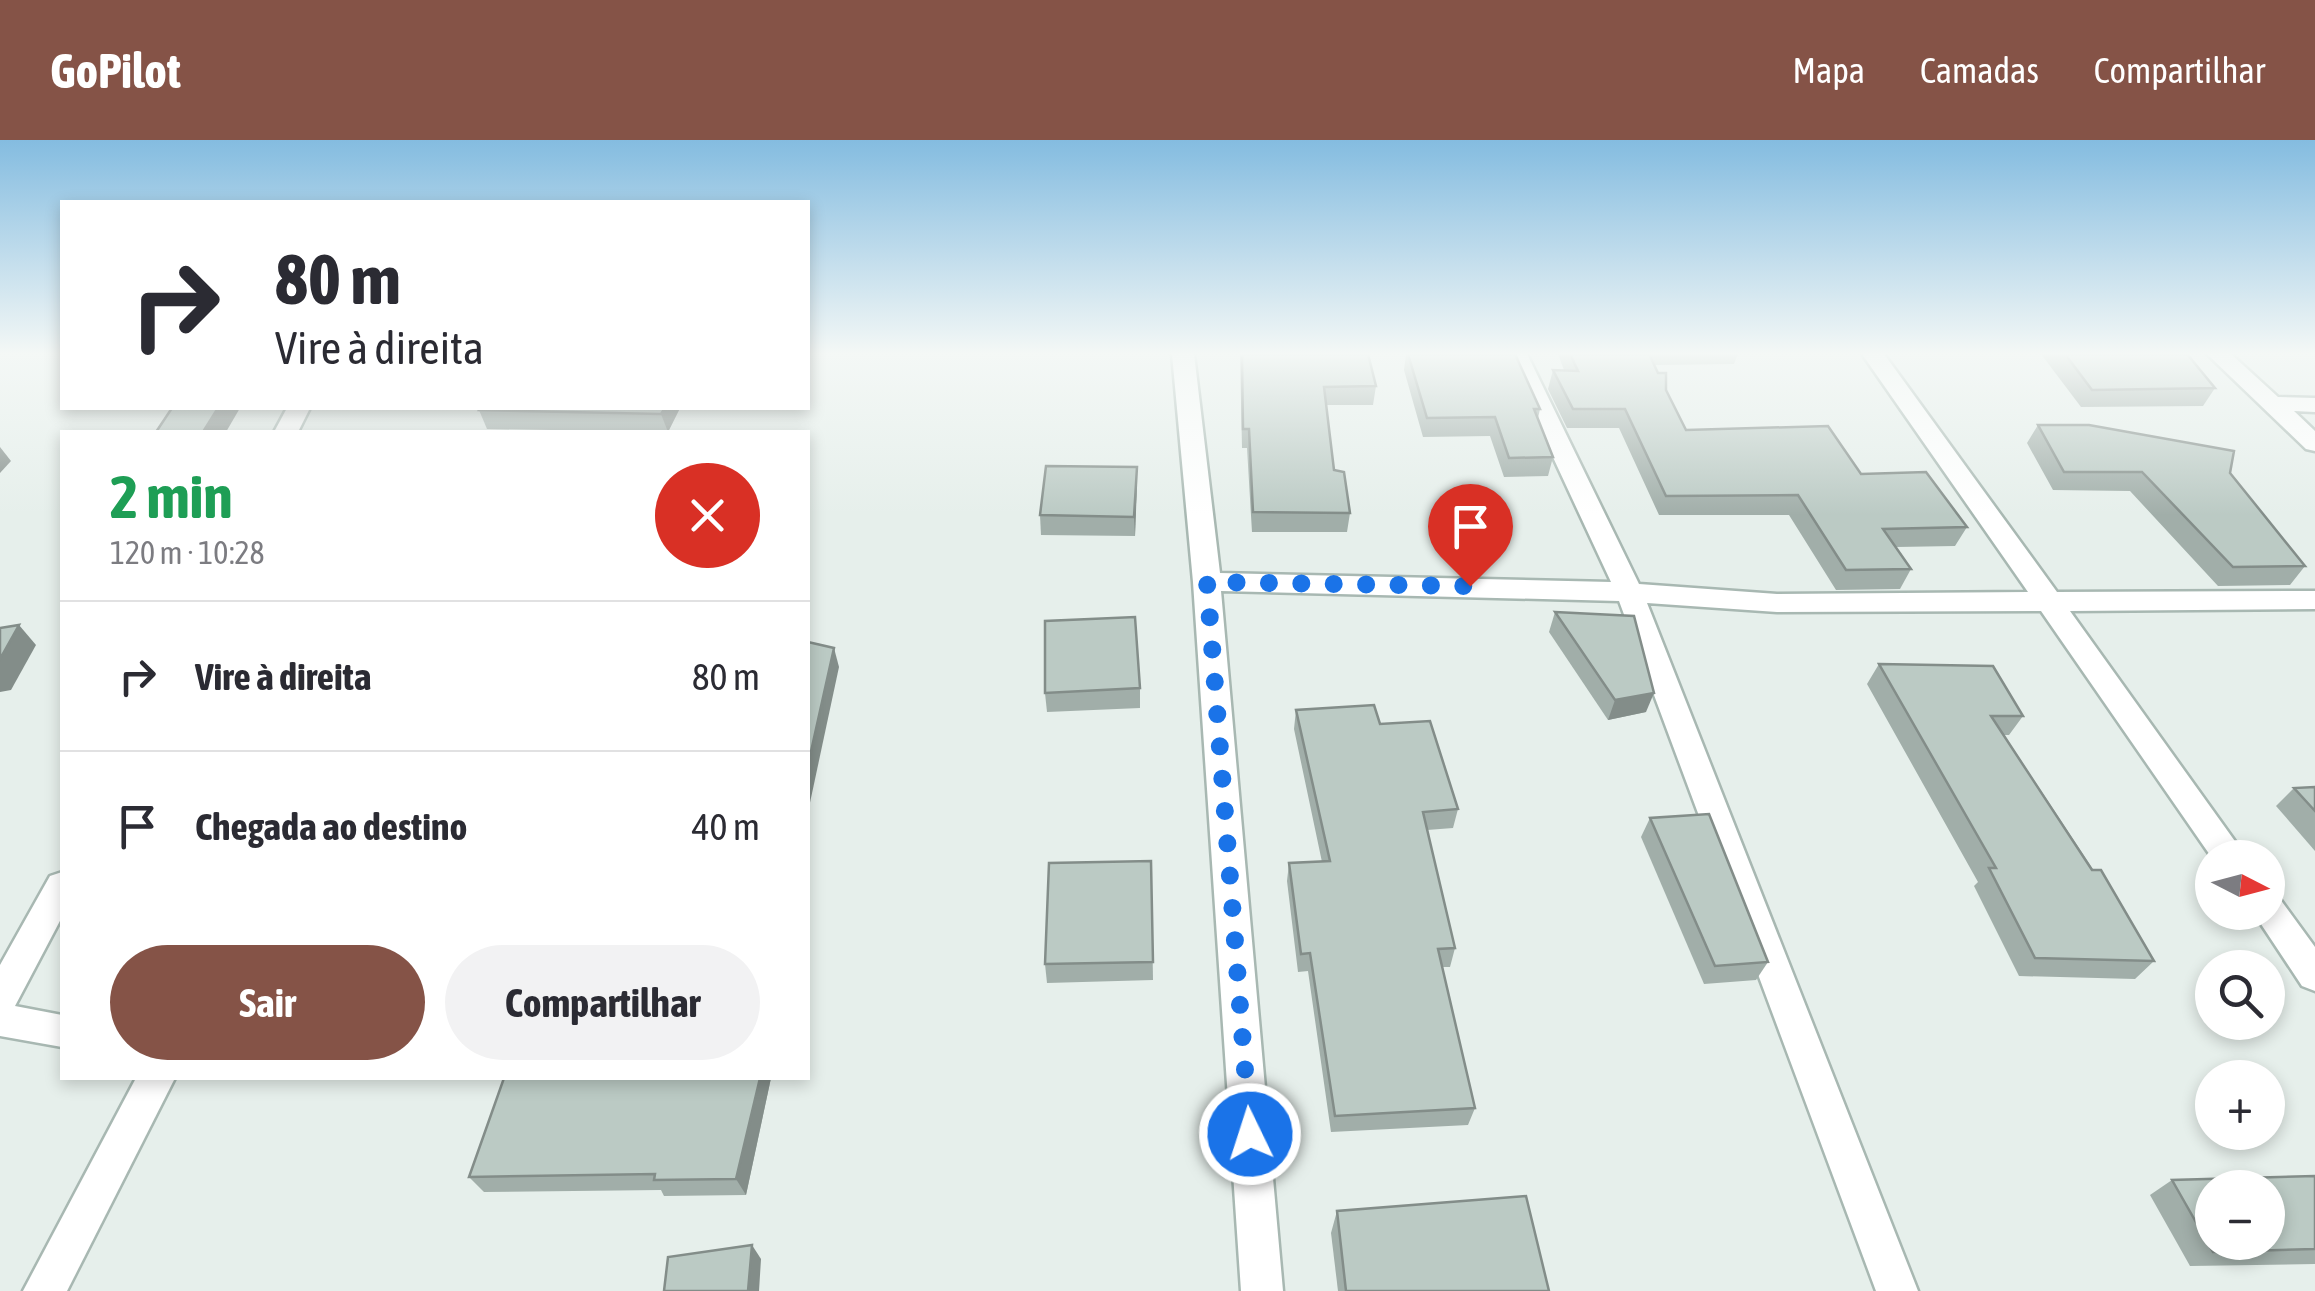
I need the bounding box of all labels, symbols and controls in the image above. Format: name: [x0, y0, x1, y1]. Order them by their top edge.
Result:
text: GoPilot: [50, 43, 181, 98]
text: Mapa: [1792, 50, 1865, 90]
text: Camadas: [1920, 50, 2039, 90]
text: Compartilhar: [2094, 50, 2265, 90]
text: 80 m: [275, 239, 401, 319]
icon: right: [110, 240, 240, 370]
text: Vire à direita: [275, 322, 484, 374]
text: 2 min: [110, 462, 233, 531]
button: close: [655, 463, 760, 568]
pin: [1428, 484, 1513, 587]
icon: arrive: [1443, 499, 1498, 554]
text: 120 m · 10:28: [110, 534, 265, 571]
icon: right: [110, 649, 165, 704]
text: Vire à direita: [195, 655, 371, 698]
text: 80 m: [692, 655, 760, 698]
icon: arrive: [110, 799, 165, 854]
text: Chegada ao destino: [195, 805, 467, 848]
text: 40 m: [692, 805, 760, 848]
north arrow: [2195, 840, 2285, 930]
map controls: [2195, 840, 2285, 1260]
button: Sair: [110, 945, 425, 1060]
button: Compartilhar: [445, 945, 760, 1060]
button: search: [2195, 950, 2285, 1040]
button: +: [2195, 1060, 2285, 1150]
position arrow: [1198, 1082, 1302, 1186]
button: −: [2195, 1170, 2285, 1260]

